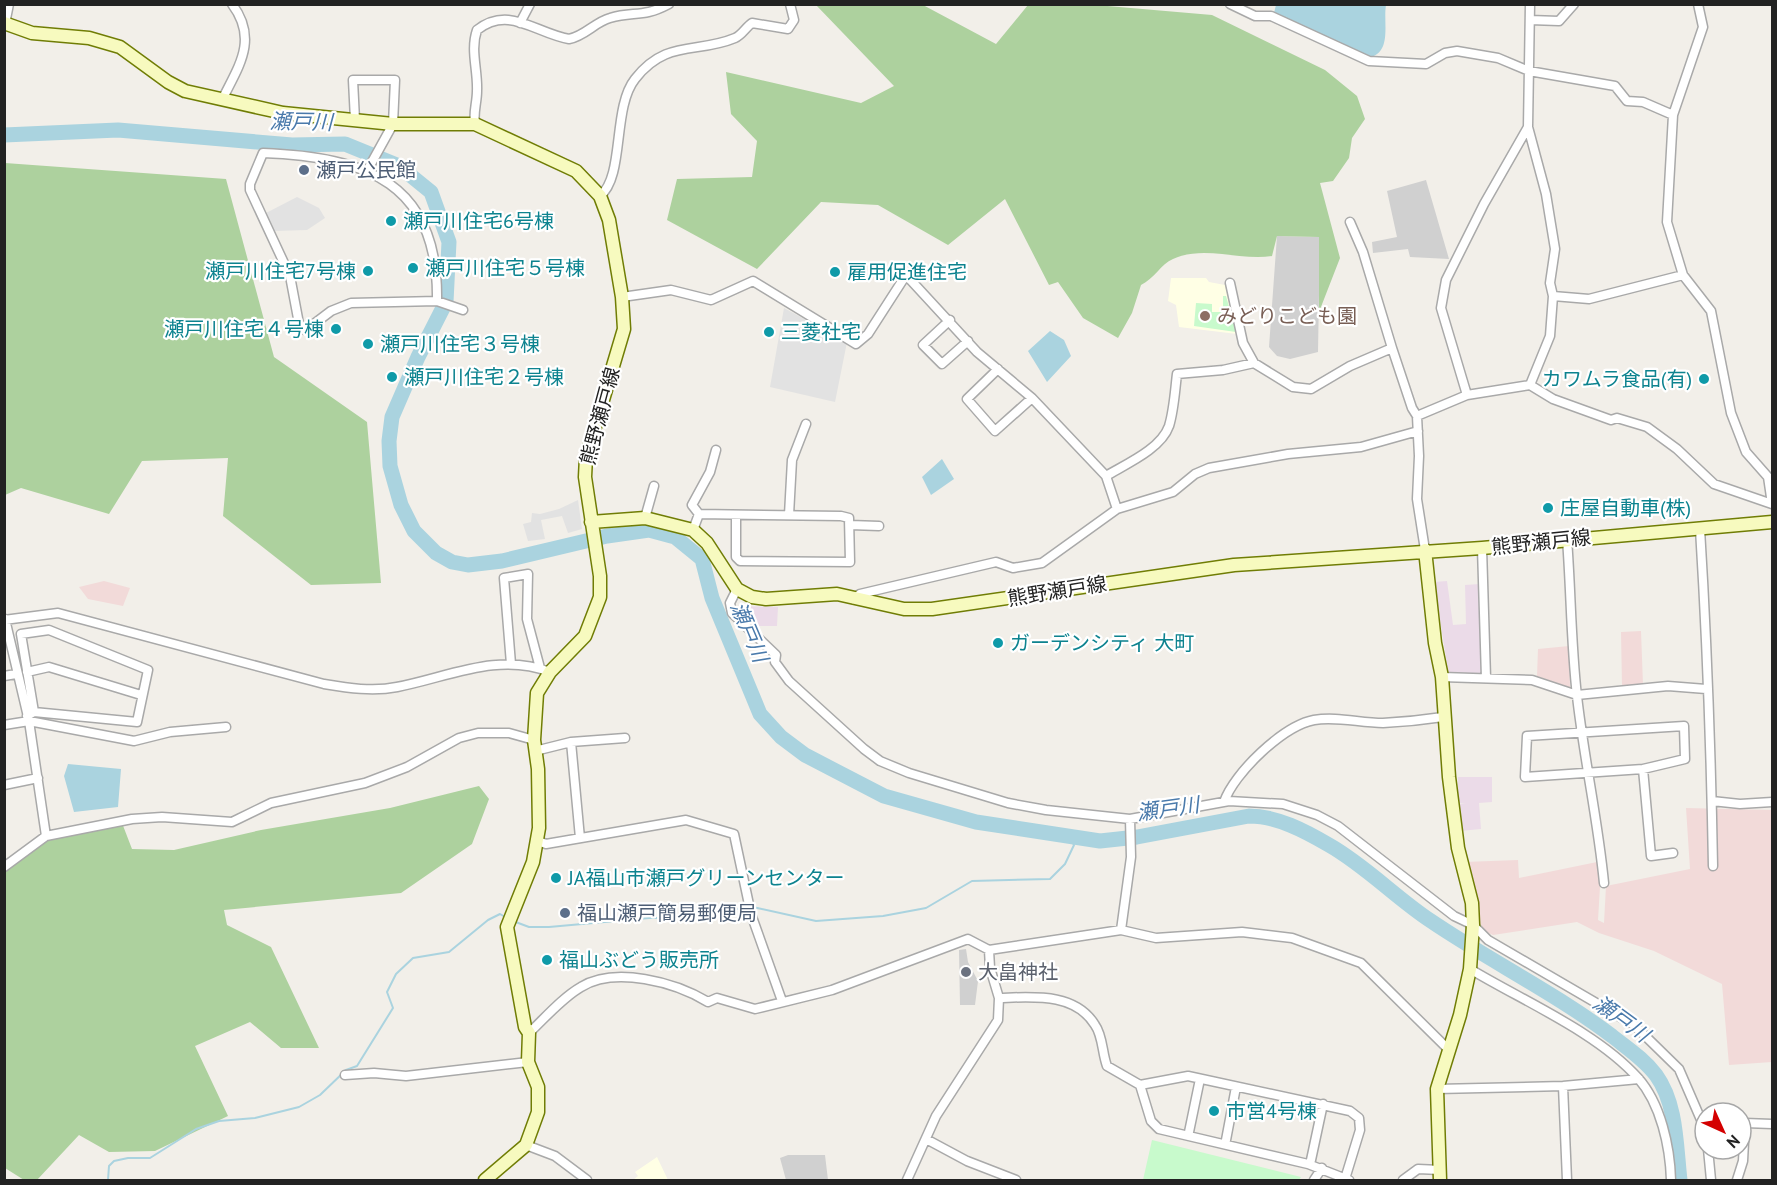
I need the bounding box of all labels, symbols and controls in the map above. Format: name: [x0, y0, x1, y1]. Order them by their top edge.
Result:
water label: 瀬戸川: [269, 107, 335, 136]
place label: 瀬戸公民館: [316, 157, 416, 183]
marker: 瀬戸公民館: [297, 163, 311, 177]
place label: 瀬戸川住宅6号棟: [403, 208, 554, 234]
marker: 瀬戸川住宅6号棟: [384, 214, 398, 228]
place label: 瀬戸川住宅５号棟: [425, 255, 585, 281]
place label: 瀬戸川住宅7号棟: [205, 258, 356, 284]
place label: 雇用促進住宅: [847, 259, 967, 285]
marker: 瀬戸川住宅５号棟: [406, 261, 420, 275]
marker: 瀬戸川住宅7号棟: [361, 264, 375, 278]
marker: 雇用促進住宅: [828, 265, 842, 279]
place label: みどりこども園: [1217, 303, 1357, 329]
marker: みどりこども園: [1198, 309, 1212, 323]
place label: 瀬戸川住宅４号棟: [164, 316, 324, 342]
place label: 三菱社宅: [781, 319, 861, 345]
marker: 瀬戸川住宅４号棟: [329, 322, 343, 336]
marker: 三菱社宅: [762, 325, 776, 339]
place label: 瀬戸川住宅３号棟: [380, 331, 540, 357]
marker: 瀬戸川住宅３号棟: [361, 337, 375, 351]
place label: 瀬戸川住宅２号棟: [404, 364, 564, 390]
street label: 熊野瀬戸線: [575, 364, 625, 468]
place label: カワムラ食品(有): [1542, 366, 1692, 392]
marker: 瀬戸川住宅２号棟: [385, 370, 399, 384]
marker: カワムラ食品(有): [1697, 372, 1711, 386]
place label: 庄屋自動車(株): [1560, 495, 1691, 521]
marker: 庄屋自動車(株): [1541, 501, 1555, 515]
street label: 熊野瀬戸線: [1490, 524, 1592, 560]
street label: 熊野瀬戸線: [1006, 570, 1108, 612]
water label: 瀬戸川: [725, 598, 775, 668]
place label: ガーデンシティ 大町: [1010, 630, 1194, 656]
marker: ガーデンシティ 大町: [991, 636, 1005, 650]
water label: 瀬戸川: [1135, 790, 1203, 826]
place label: JA福山市瀬戸グリーンセンター: [567, 865, 845, 891]
marker: JA福山市瀬戸グリーンセンター: [549, 871, 563, 885]
place label: 福山瀬戸簡易郵便局: [577, 900, 757, 926]
marker: 福山瀬戸簡易郵便局: [558, 906, 572, 920]
place label: 福山ぶどう販売所: [559, 947, 719, 973]
marker: 福山ぶどう販売所: [540, 953, 554, 967]
place label: 大畠神社: [978, 959, 1058, 985]
marker: 大畠神社: [959, 965, 973, 979]
water label: 瀬戸川: [1588, 989, 1656, 1049]
place label: 市営4号棟: [1226, 1098, 1317, 1124]
north arrow: [1693, 1101, 1753, 1161]
marker: 市営4号棟: [1207, 1104, 1221, 1118]
text: N: [1723, 1131, 1744, 1152]

